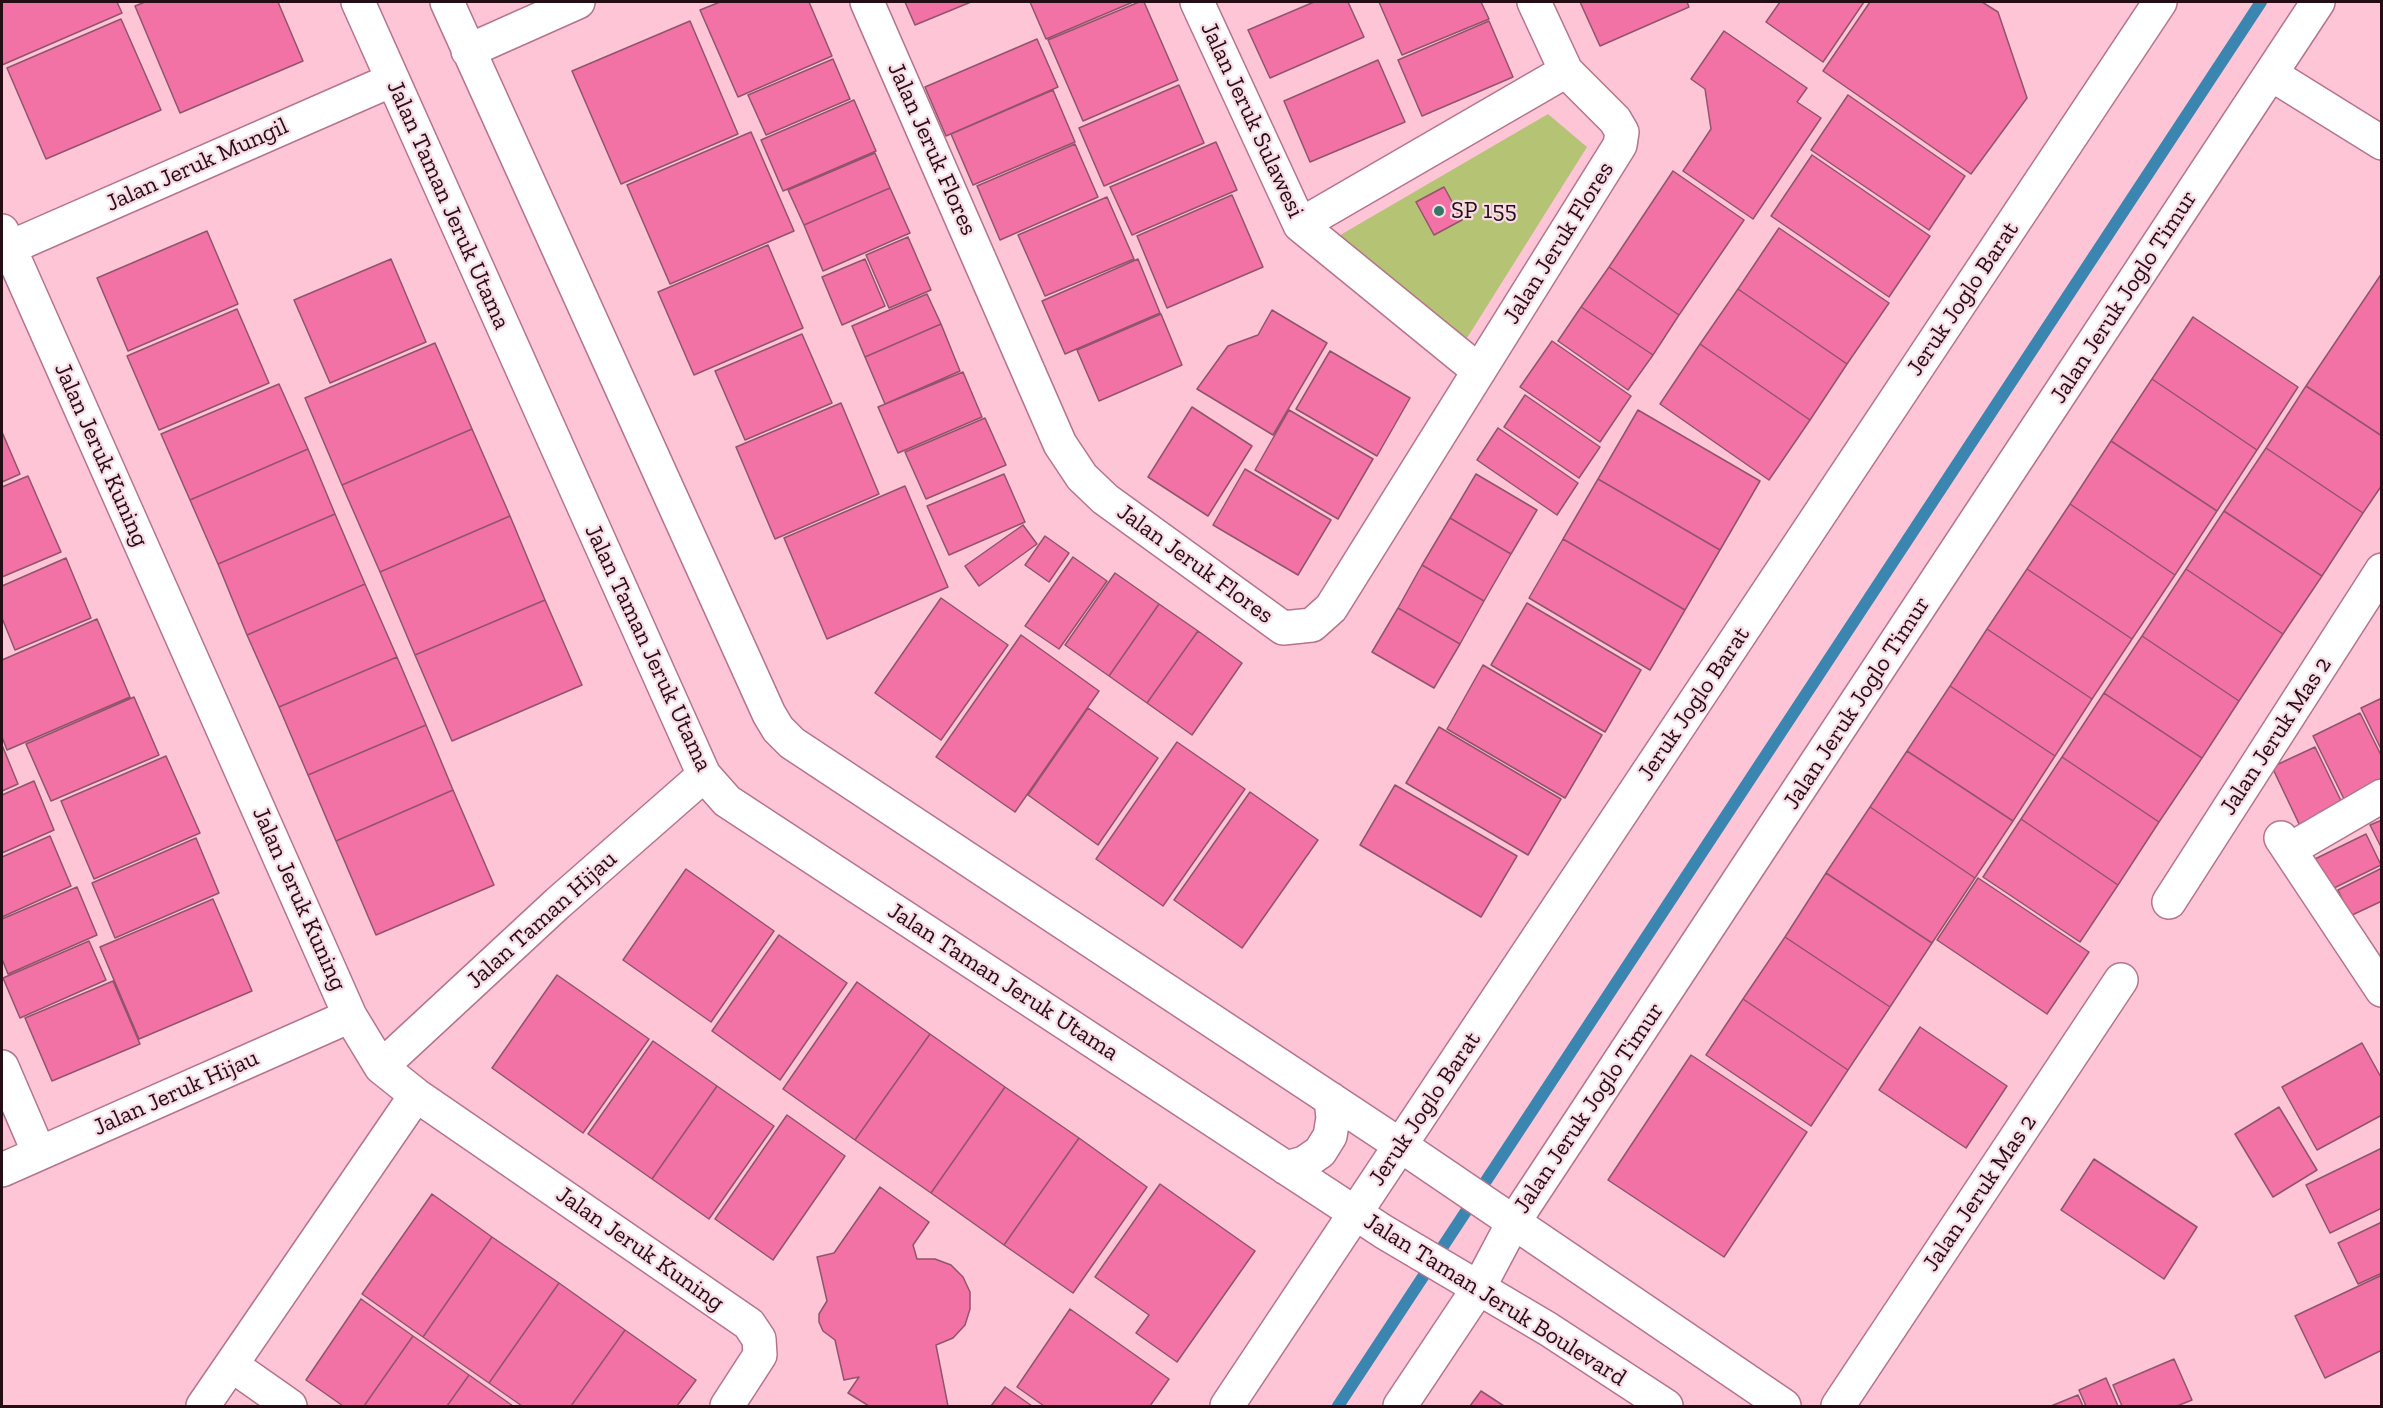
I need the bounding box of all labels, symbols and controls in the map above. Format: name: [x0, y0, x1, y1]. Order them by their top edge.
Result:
street label: Jalan Jeruk Sulawesi: [1194, 18, 1310, 222]
street label: Jalan Jeruk Flores: [881, 58, 983, 240]
street label: Jalan Taman Jeruk Utama: [380, 76, 516, 334]
street label: Jalan Jeruk Mungil: [101, 112, 293, 218]
street label: Jalan Jeruk Flores: [1497, 156, 1621, 330]
street label: Jalan Jeruk Joglo Timur: [2044, 185, 2204, 409]
place label: SP 155: [1451, 197, 1517, 225]
marker: SP 155: [1432, 204, 1446, 218]
street label: Jeruk Joglo Barat: [1901, 216, 2025, 382]
street label: Jalan Jeruk Kuning: [48, 359, 154, 551]
street label: Jalan Jeruk Flores: [1111, 498, 1279, 630]
street label: Jalan Taman Jeruk Utama: [578, 520, 718, 776]
street label: Jalan Jeruk Joglo Timur: [1777, 591, 1937, 815]
street label: Jeruk Joglo Barat: [1632, 621, 1756, 787]
street label: Jalan Jeruk Mas 2: [2214, 651, 2338, 821]
street label: Jalan Jeruk Kuning: [246, 803, 352, 995]
street label: Jalan Taman Hijau: [461, 845, 623, 995]
street label: Jalan Taman Jeruk Utama: [882, 897, 1124, 1067]
street label: Jalan Jeruk Joglo Timur: [1508, 997, 1670, 1219]
street label: Jeruk Joglo Barat: [1363, 1026, 1487, 1192]
street label: Jalan Jeruk Hijau: [89, 1044, 263, 1142]
street label: Jalan Jeruk Mas 2: [1917, 1109, 2043, 1277]
street label: Jalan Jeruk Kuning: [551, 1180, 729, 1318]
street label: Jalan Taman Jeruk Boulevard: [1358, 1207, 1632, 1393]

